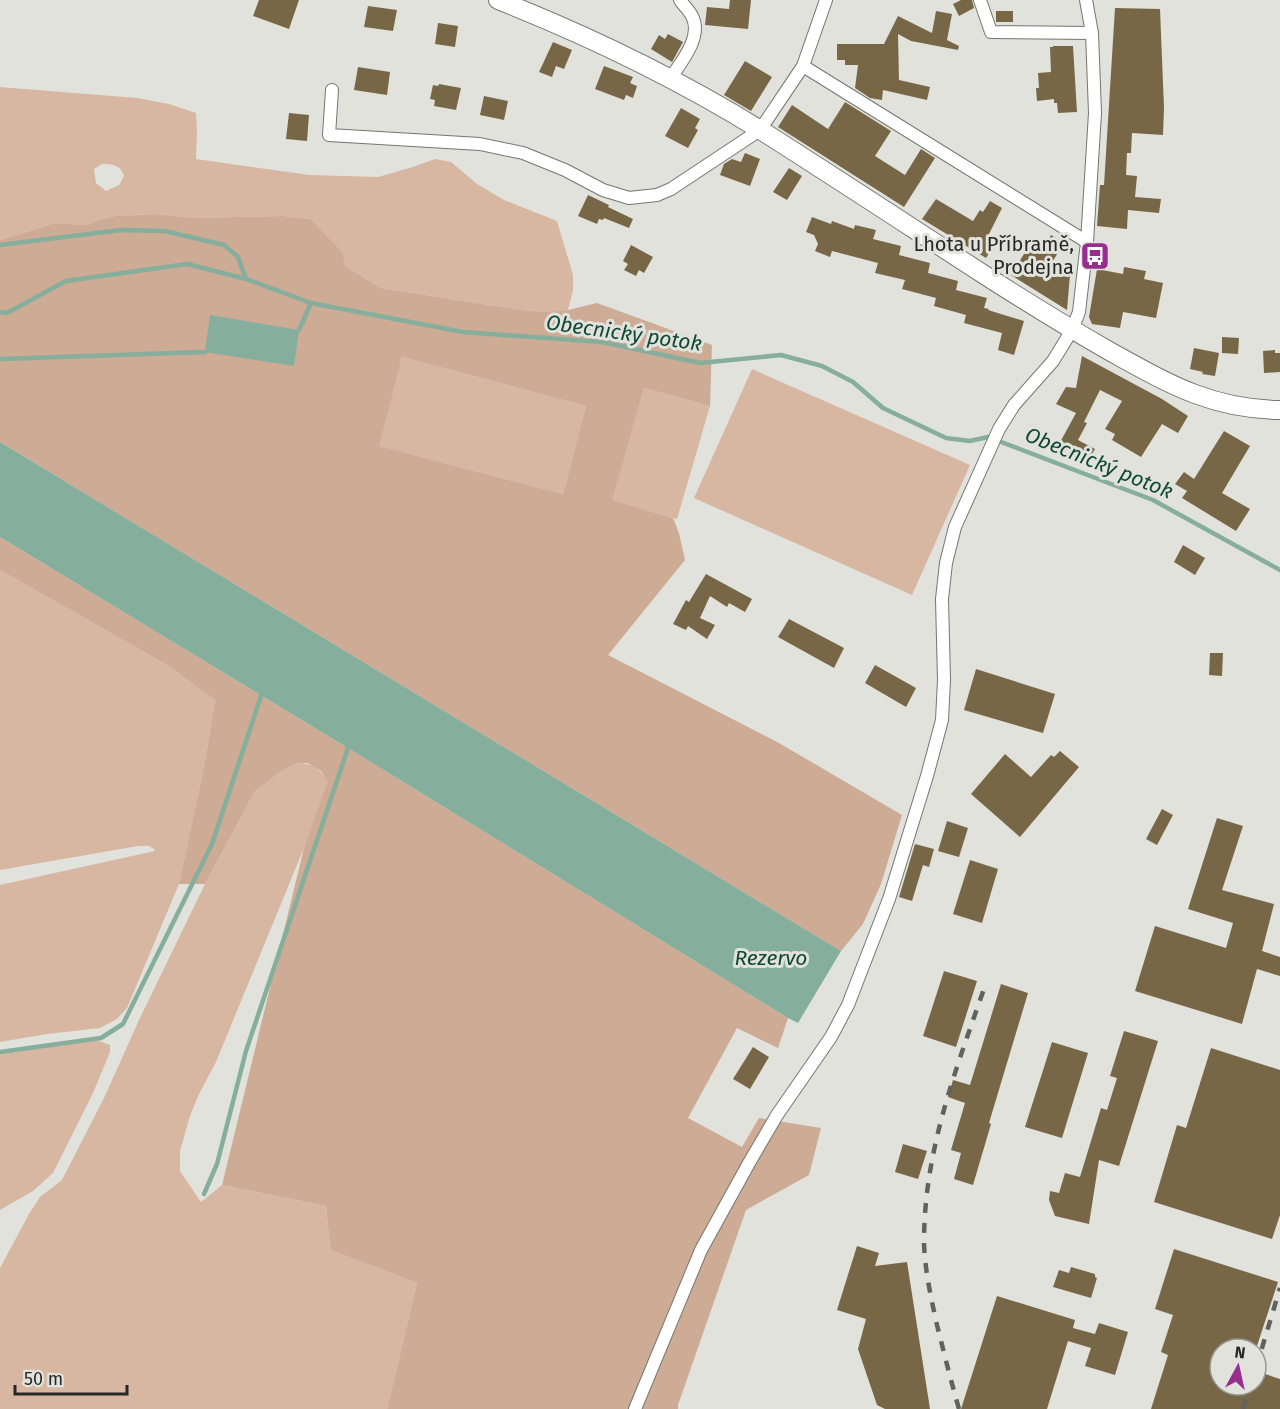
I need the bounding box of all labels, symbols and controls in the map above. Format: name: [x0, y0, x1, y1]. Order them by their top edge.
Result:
place label: Lhota u Příbramě, Prodejna: [913, 232, 1074, 279]
bus stop icon: Lhota u Příbramě, Prodejna: [1079, 240, 1111, 272]
water label: Obecnický potok: [544, 309, 704, 357]
water label: Obecnický potok: [1021, 422, 1177, 504]
water label: Rezervo: [734, 945, 808, 971]
north arrow: [1208, 1337, 1268, 1397]
text: N: [1233, 1342, 1247, 1363]
scale bar: [15, 1358, 128, 1396]
text: 50 m: [24, 1368, 63, 1390]

